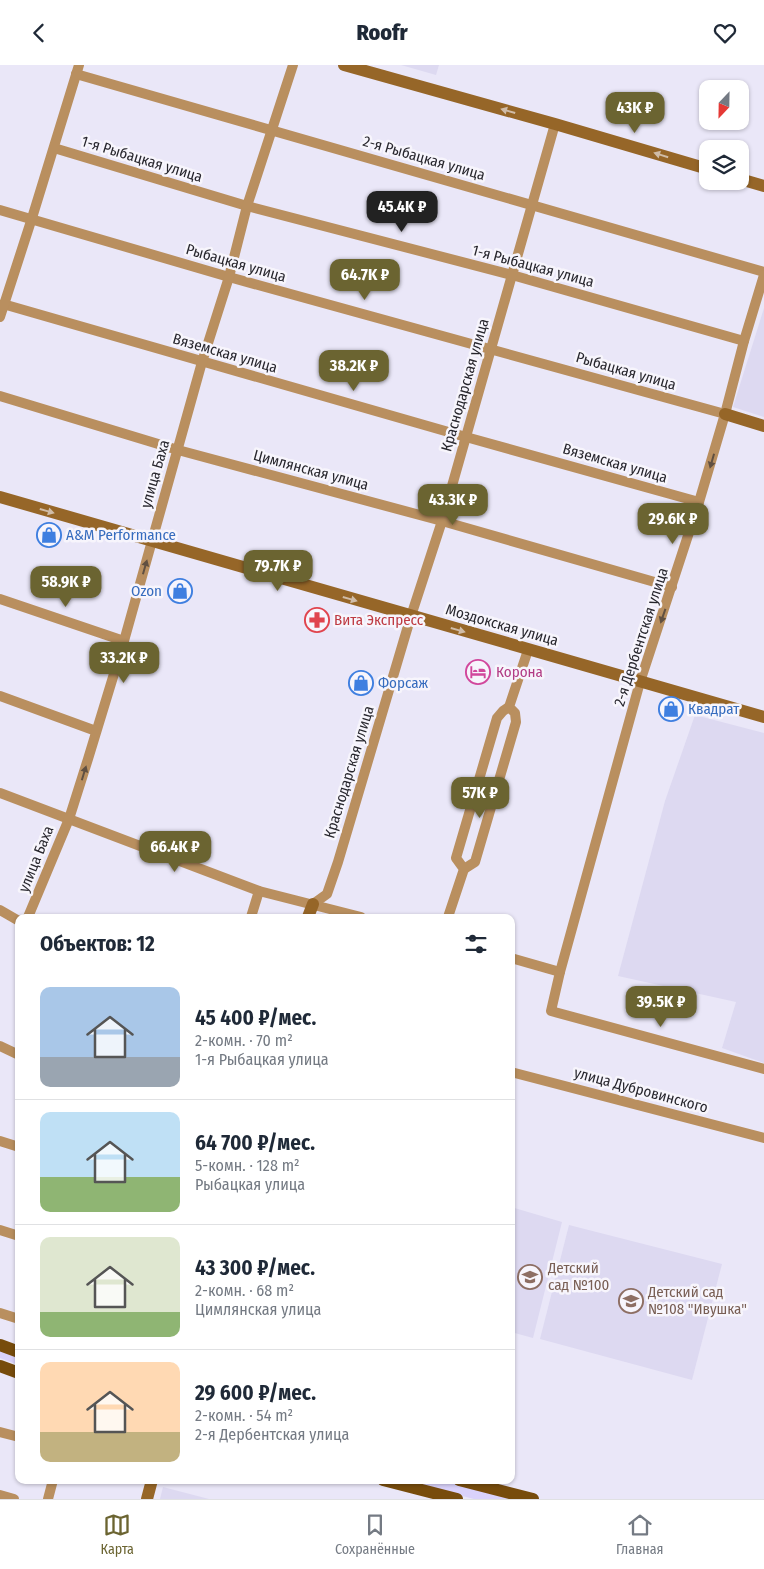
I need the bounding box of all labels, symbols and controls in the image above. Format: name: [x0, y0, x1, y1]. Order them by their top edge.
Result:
icon: back: [25, 19, 53, 47]
text: Roofr: [356, 19, 408, 46]
icon: heart: [711, 19, 739, 47]
north arrow: [699, 80, 749, 130]
map controls: [699, 80, 749, 190]
pin: 43K ₽: [600, 92, 670, 134]
text: 43K ₽: [617, 98, 653, 117]
one-way arrow: [500, 106, 515, 114]
street label: 1-я Рыбацкая улица: [79, 132, 205, 186]
street label: 2-я Рыбацкая улица: [361, 132, 487, 184]
button: layers: [699, 140, 749, 190]
one-way arrow: [653, 151, 668, 159]
pin: 45.4K ₽: [356, 191, 448, 233]
text: 45.4K ₽: [378, 197, 426, 216]
street label: Рыбацкая улица: [184, 240, 288, 286]
street label: 1-я Рыбацкая улица: [470, 241, 596, 291]
pin: 64.7K ₽: [319, 259, 411, 301]
text: 64.7K ₽: [341, 265, 389, 284]
street label: Краснодарская улица: [437, 316, 493, 454]
street label: Вяземская улица: [171, 329, 279, 377]
street label: Рыбацкая улица: [574, 348, 678, 394]
pin: 38.2K ₽: [308, 349, 400, 392]
text: 38.2K ₽: [330, 356, 378, 375]
street label: улица Баха: [137, 438, 173, 510]
street label: Вяземская улица: [561, 439, 669, 487]
street label: Цимлянская улица: [251, 446, 371, 494]
one-way arrow: [707, 453, 715, 468]
pin: 43.3K ₽: [407, 483, 499, 526]
text: 43.3K ₽: [429, 490, 477, 509]
pin: 29.6K ₽: [627, 503, 719, 545]
one-way arrow: [39, 507, 54, 515]
text: 29.6K ₽: [649, 509, 697, 528]
shop icon: A&M Performance: [36, 522, 62, 548]
place label: A&M Performance: [66, 526, 176, 544]
pin: 79.7K ₽: [232, 549, 324, 592]
text: 79.7K ₽: [255, 556, 301, 575]
one-way arrow: [141, 559, 149, 574]
pin: 58.9K ₽: [20, 565, 112, 608]
street label: 2-я Дербентская улица: [610, 565, 672, 709]
text: 58.9K ₽: [41, 572, 91, 591]
shop icon: Ozon: [167, 578, 193, 604]
place label: Ozon: [131, 582, 162, 600]
one-way arrow: [343, 595, 358, 603]
street label: Моздокская улица: [444, 600, 560, 650]
pharmacy icon: Вита Экспресс: [304, 607, 330, 633]
one-way arrow: [658, 609, 666, 624]
place label: Вита Экспресс: [334, 611, 424, 629]
one-way arrow: [451, 626, 466, 634]
pin: 33.2K ₽: [78, 641, 170, 684]
text: 33.2K ₽: [100, 648, 148, 667]
hotel icon: Корона: [465, 659, 491, 685]
place label: Корона: [496, 663, 543, 681]
shop icon: Форсаж: [348, 670, 374, 696]
place label: Форсаж: [378, 674, 429, 692]
shop icon: Квадрат: [658, 696, 684, 722]
place label: Квадрат: [688, 700, 740, 718]
street label: Краснодарская улица: [320, 704, 378, 840]
one-way arrow: [80, 765, 88, 780]
pin: 57K ₽: [445, 777, 515, 819]
text: 57K ₽: [462, 783, 498, 802]
street label: улица Баха: [15, 823, 57, 895]
pin: 66.4K ₽: [129, 831, 221, 873]
text: 66.4K ₽: [150, 837, 200, 856]
icon: filters: [462, 930, 490, 958]
text: Объектов: 12: [40, 931, 155, 957]
pin: 39.5K ₽: [615, 985, 707, 1028]
text: 39.5K ₽: [637, 992, 685, 1011]
text: 45 400 ₽/мес.: [195, 1005, 316, 1031]
icon: home: [80, 1007, 140, 1067]
text: 2-комн. · 70 m²: [195, 1031, 293, 1050]
text: 1-я Рыбацкая улица: [195, 1050, 329, 1069]
street label: улица Дубровинского: [572, 1063, 710, 1117]
text: 64 700 ₽/мес.: [195, 1130, 315, 1156]
icon: home: [80, 1132, 140, 1192]
text: 5-комн. · 128 m²: [195, 1156, 300, 1175]
text: Рыбацкая улица: [195, 1175, 305, 1194]
text: 43 300 ₽/мес.: [195, 1255, 315, 1281]
icon: home: [80, 1257, 140, 1317]
place label: Детский сад №100: [547, 1259, 609, 1294]
school or university icon: Детский сад №100: [517, 1264, 543, 1290]
text: 2-комн. · 68 m²: [195, 1281, 294, 1300]
place label: Детский сад №108 "Ивушка": [647, 1283, 747, 1318]
school or university icon: Детский сад №108 "Ивушка": [618, 1288, 644, 1314]
text: Цимлянская улица: [195, 1300, 321, 1319]
text: 29 600 ₽/мес.: [195, 1380, 316, 1406]
icon: home: [80, 1382, 140, 1442]
text: 2-комн. · 54 m²: [195, 1406, 293, 1425]
text: 2-я Дербентская улица: [195, 1425, 349, 1444]
tab: Карта: [101, 1511, 134, 1558]
tab: Сохранённые: [335, 1511, 415, 1558]
tab: Главная: [616, 1511, 663, 1558]

